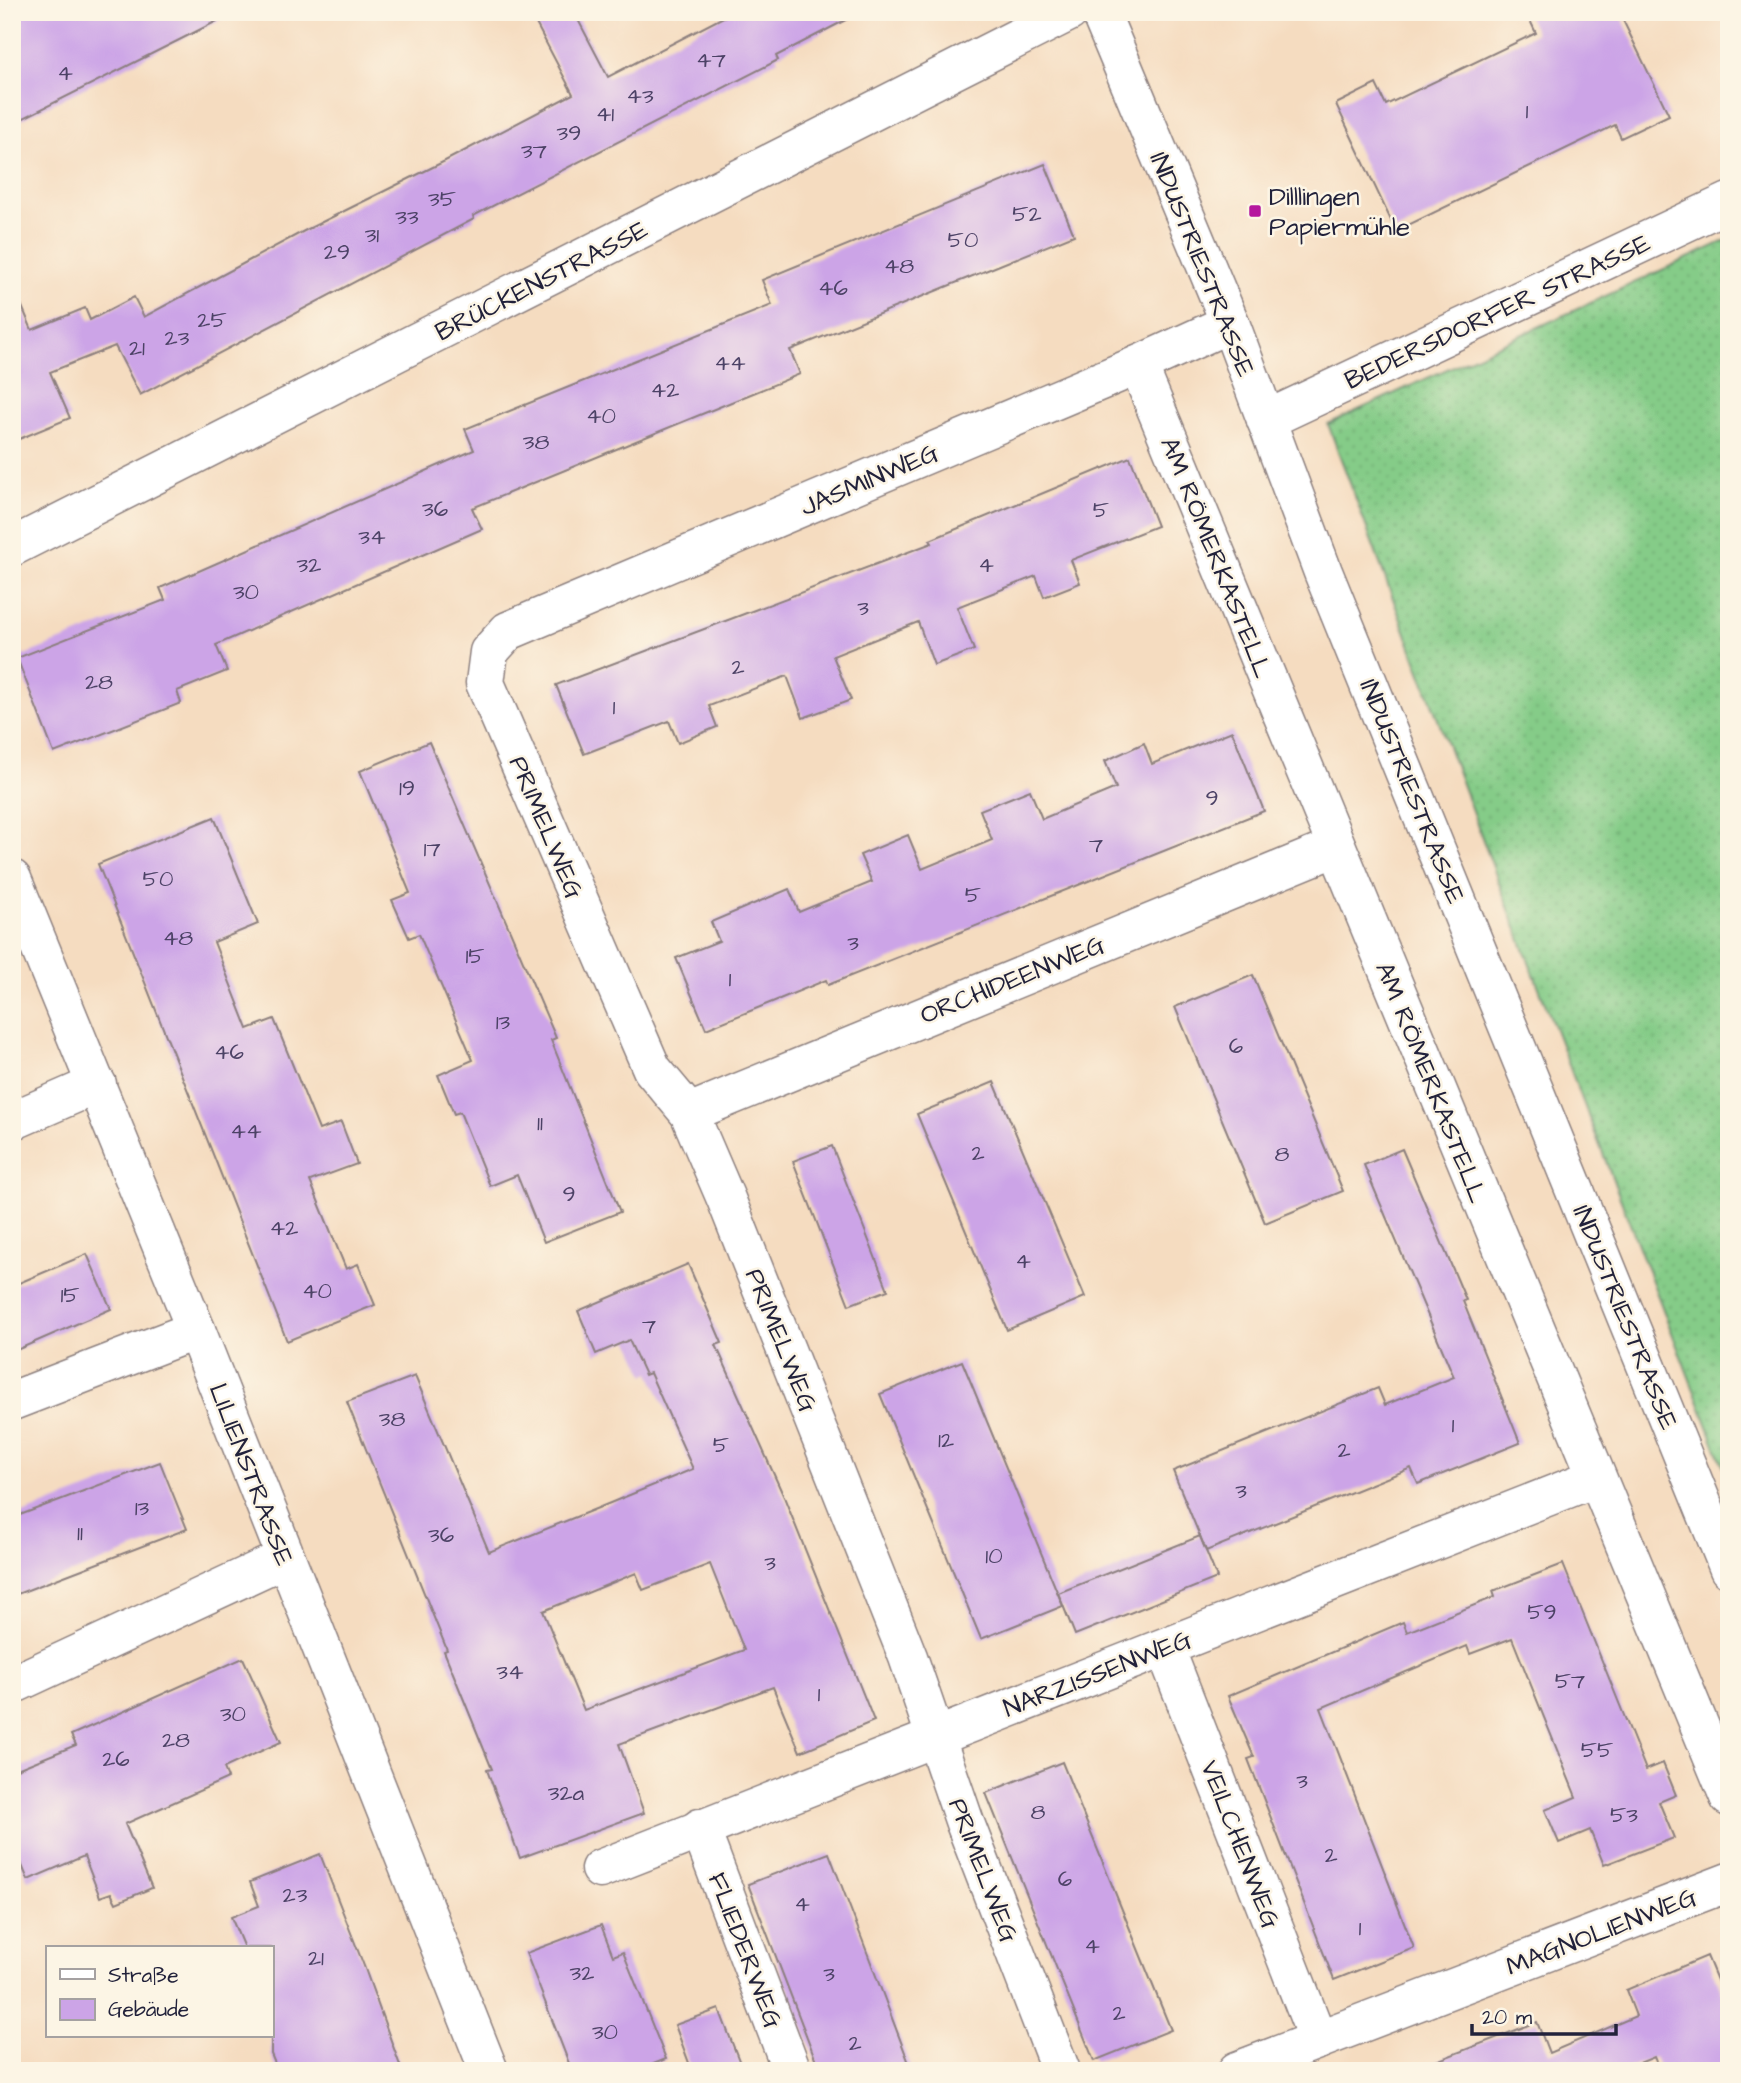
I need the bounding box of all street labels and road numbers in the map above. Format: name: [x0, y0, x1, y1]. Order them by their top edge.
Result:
street label: INDUSTRIESTRASSE: [1141, 147, 1264, 382]
street label: BRÜCKENSTRASSE: [429, 212, 654, 350]
street label: BEDERSDORFER STRASSE: [1339, 225, 1656, 399]
street label: AM RÖMERKASTELL: [1151, 432, 1281, 683]
street label: JASMINWEG: [795, 435, 944, 525]
street label: INDUSTRIESTRASSE: [1351, 674, 1474, 909]
street label: PRIMELWEG: [500, 750, 592, 904]
street label: ORCHIDEENWEG: [915, 927, 1110, 1033]
street label: AM RÖMERKASTELL: [1366, 957, 1496, 1208]
street label: INDUSTRIESTRASSE: [1564, 1200, 1687, 1435]
street label: PRIMELWEG: [736, 1263, 826, 1417]
street label: LILIENSTRASSE: [200, 1378, 302, 1571]
street label: NARZISSENWEG: [998, 1622, 1197, 1726]
street label: VEILCHENWEG: [1191, 1755, 1289, 1934]
street label: PRIMELWEG: [939, 1793, 1027, 1948]
street label: FLIEDERWEG: [699, 1867, 791, 2033]
street label: MAGNOLIENWEG: [1501, 1879, 1702, 1985]

